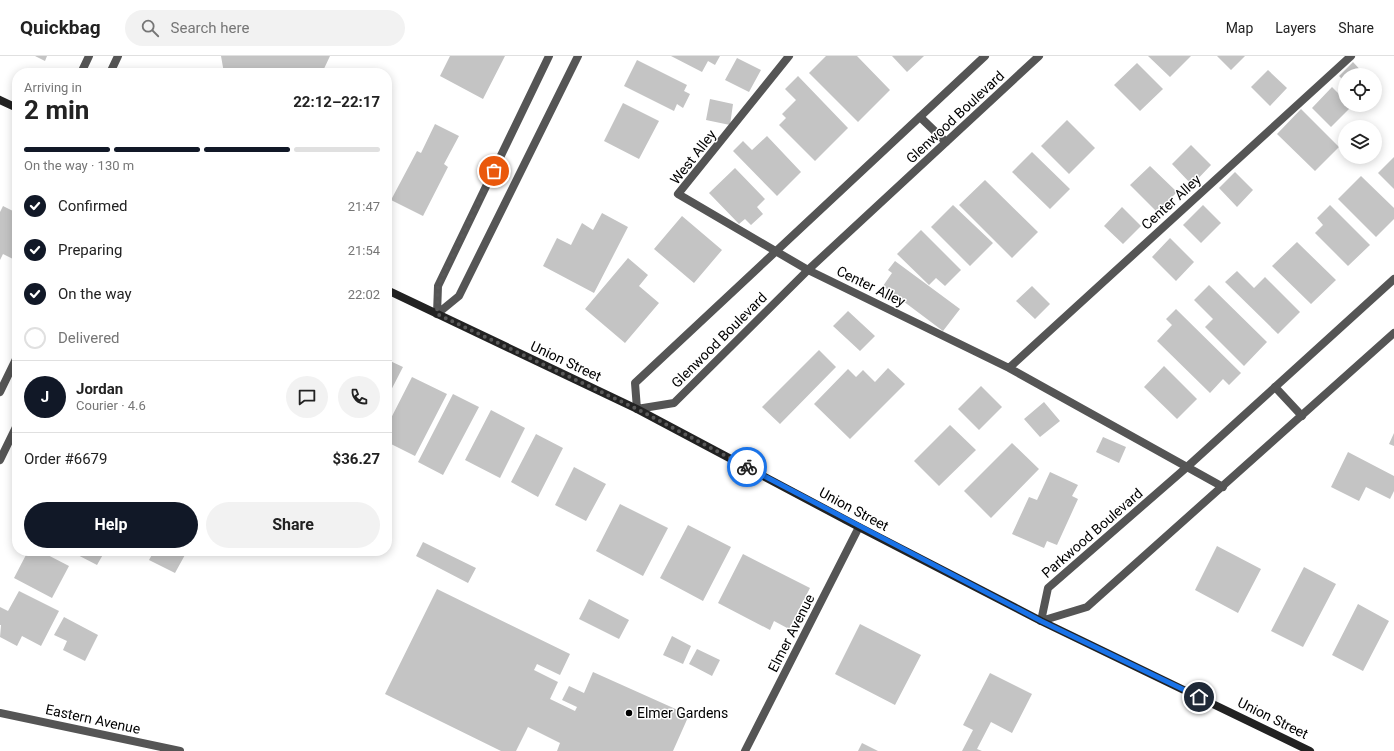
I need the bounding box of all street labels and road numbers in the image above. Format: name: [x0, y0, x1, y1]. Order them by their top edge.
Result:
street label: Glenwood Boulevard: [903, 68, 1007, 166]
street label: West Alley: [667, 126, 719, 187]
street label: Center Alley: [1138, 171, 1204, 233]
street label: Center Alley: [834, 263, 908, 310]
street label: Glenwood Boulevard: [668, 289, 770, 391]
street label: Union Street: [528, 338, 604, 385]
street label: Union Street: [817, 484, 892, 534]
street label: Parkwood Boulevard: [1038, 485, 1146, 581]
street label: Elmer Avenue: [765, 591, 817, 675]
street label: Union Street: [1235, 694, 1311, 742]
street label: Eastern Avenue: [44, 701, 142, 737]

